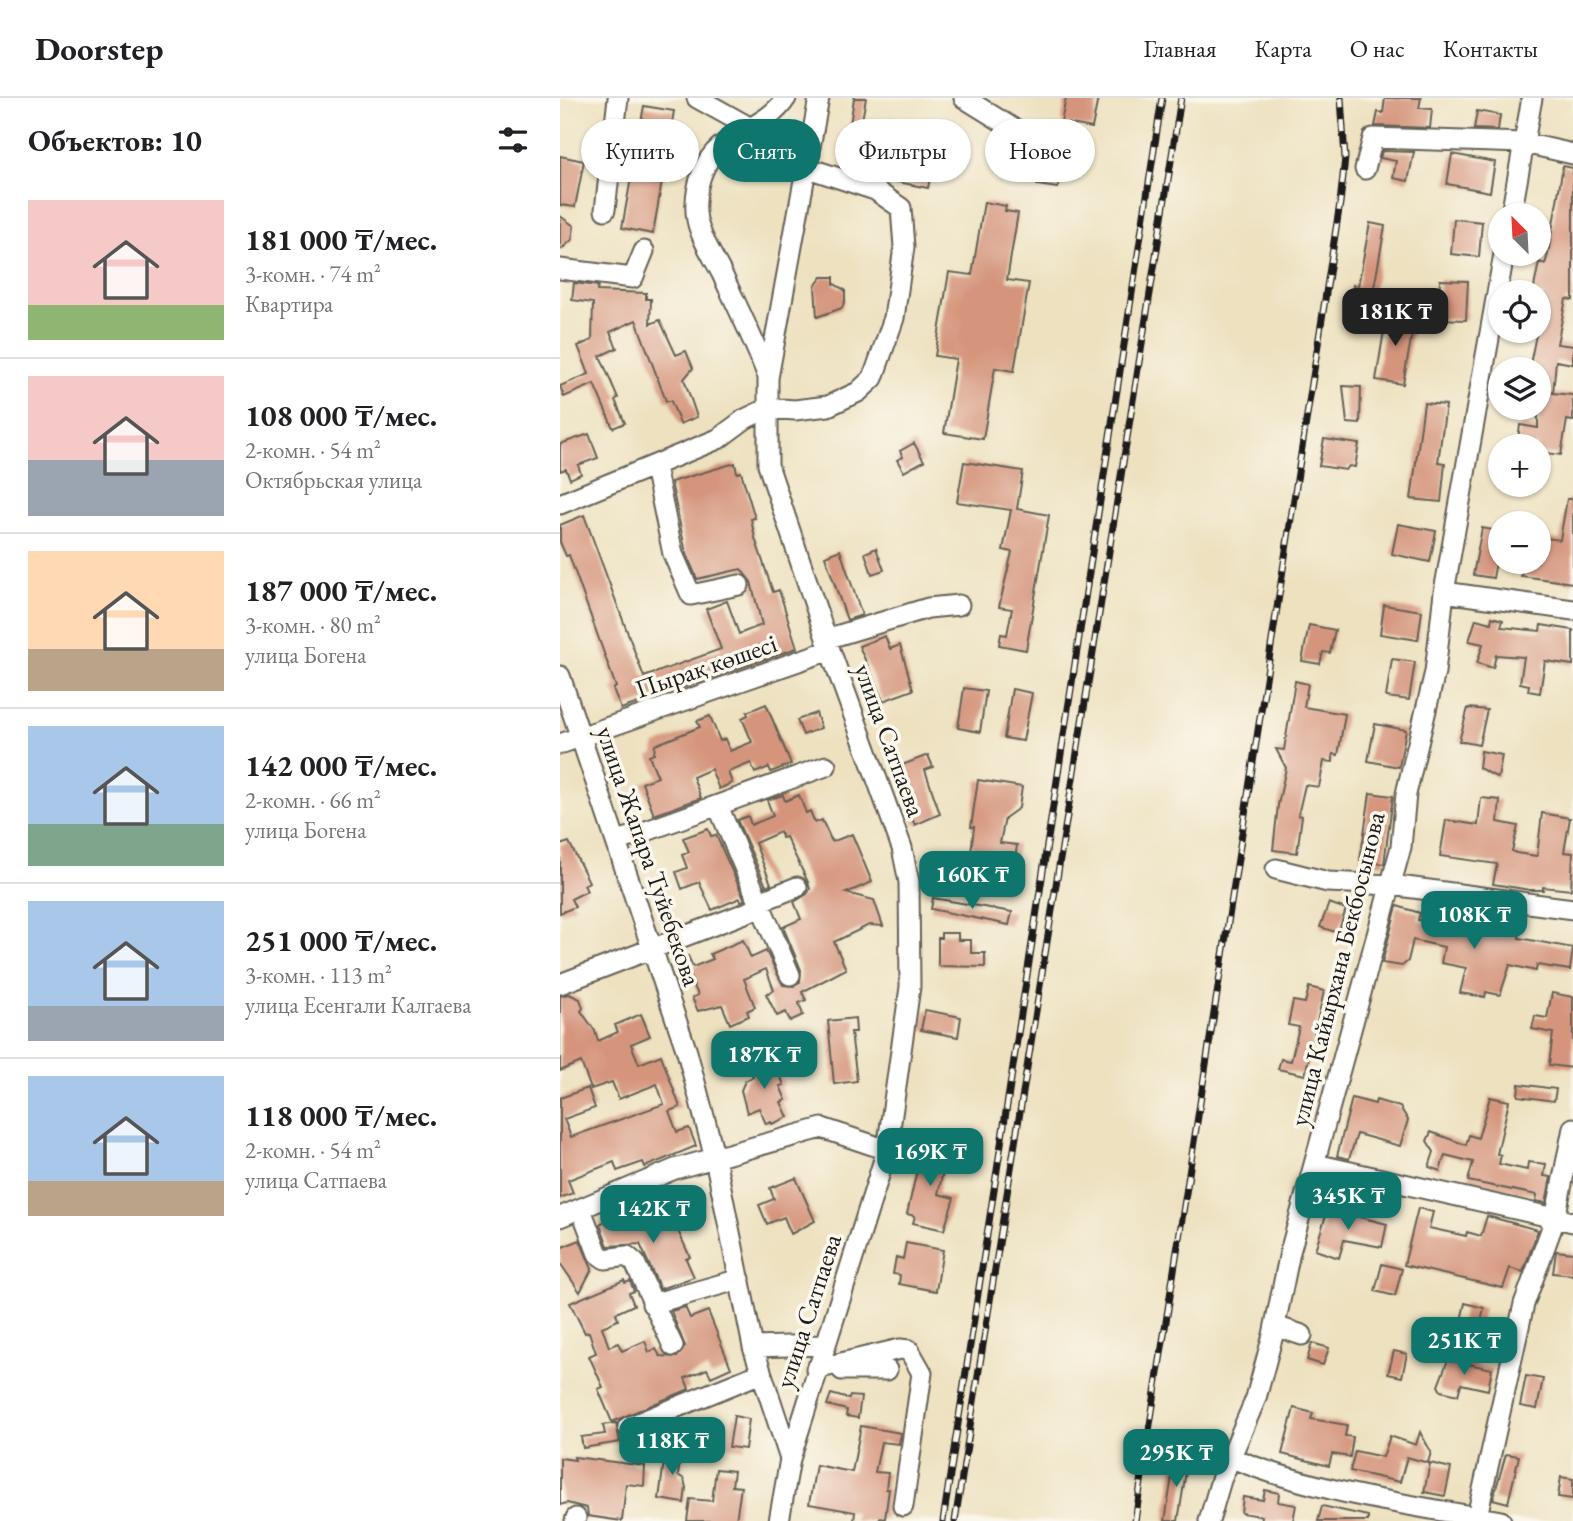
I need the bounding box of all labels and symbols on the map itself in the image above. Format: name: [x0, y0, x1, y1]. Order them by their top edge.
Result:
north arrow: [1488, 203, 1550, 266]
pin: 181K ₸: [1338, 288, 1452, 348]
street label: Пырақ көшесі: [630, 626, 782, 706]
street label: улица Сатпаева: [847, 659, 934, 822]
street label: улица Жапара Туйебекова: [589, 722, 710, 991]
street label: улица Кайырхана Бекбосынова: [1281, 808, 1393, 1130]
pin: 160K ₸: [915, 852, 1029, 911]
pin: 108K ₸: [1417, 892, 1531, 951]
pin: 187K ₸: [707, 1032, 821, 1091]
pin: 169K ₸: [873, 1128, 987, 1188]
pin: 345K ₸: [1291, 1172, 1405, 1232]
pin: 142K ₸: [596, 1186, 710, 1245]
street label: улица Сатпаева: [767, 1229, 849, 1393]
pin: 251K ₸: [1407, 1318, 1521, 1377]
pin: 118K ₸: [615, 1418, 729, 1477]
pin: 295K ₸: [1119, 1430, 1233, 1489]

